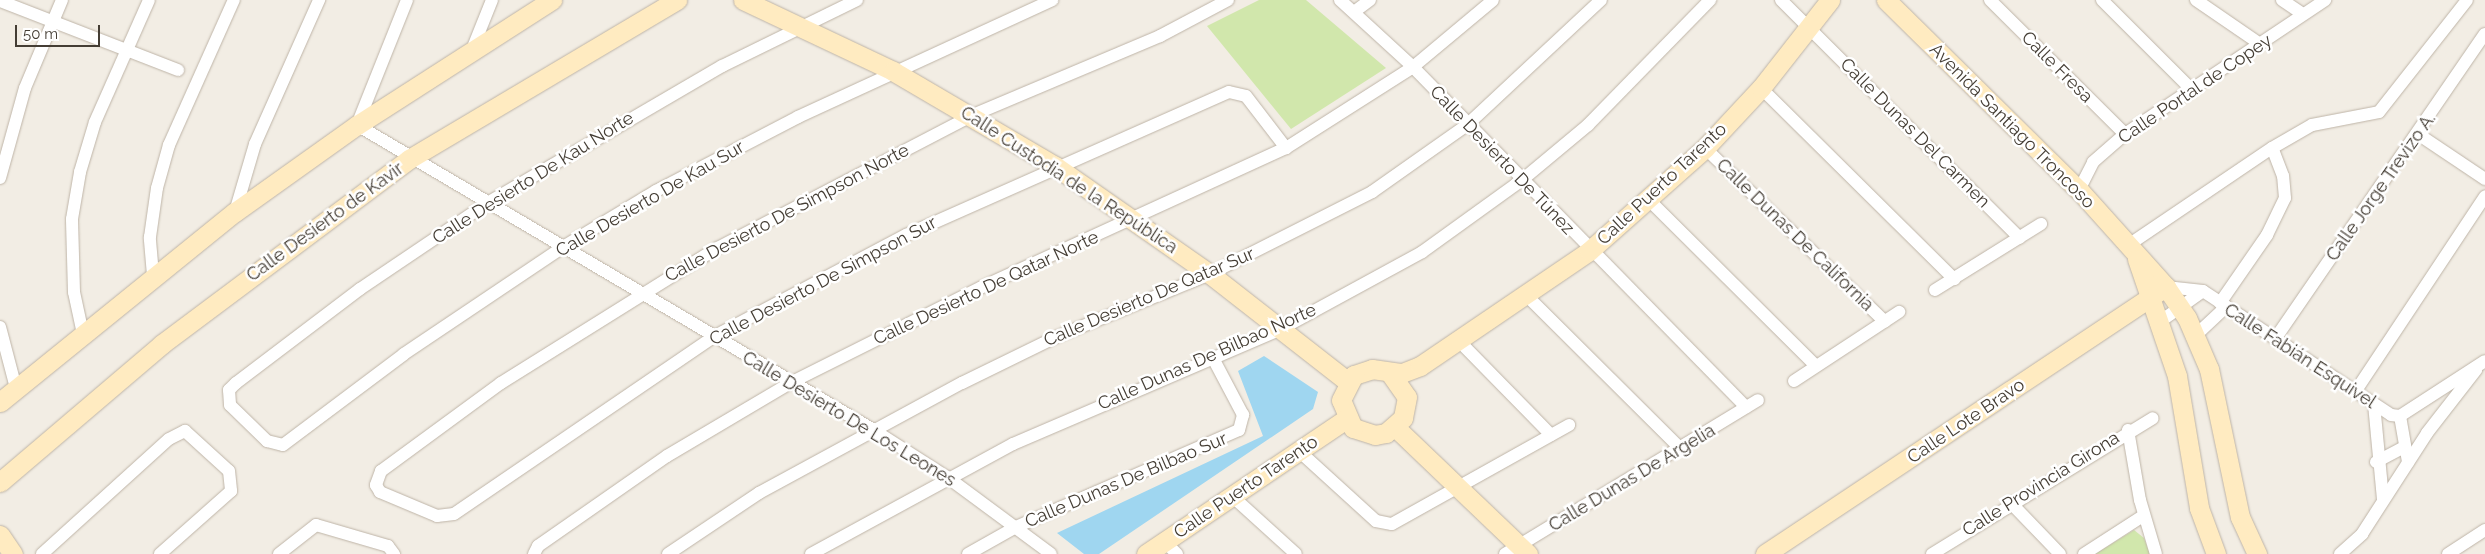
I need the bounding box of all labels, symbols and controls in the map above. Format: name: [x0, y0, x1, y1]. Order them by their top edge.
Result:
scale bar: [18, 15, 102, 47]
text: 50 m: [23, 25, 58, 43]
street label: Calle Fresa: [2017, 27, 2097, 107]
street label: Calle Portal de Copey: [2114, 29, 2276, 149]
street label: Avenida Santiago Troncoso: [1925, 39, 2099, 213]
street label: Calle Dunas Del Carmen: [1836, 54, 1994, 212]
street label: Calle Desierto De Túnez: [1425, 81, 1579, 239]
street label: Calle Custodia de la República: [957, 102, 1181, 258]
street label: Calle Desierto De Kau Norte: [428, 107, 638, 249]
street label: Calle Jorge Trevizo A.: [2321, 108, 2441, 266]
street label: Calle Puerto Tarento: [1593, 118, 1731, 250]
street label: Calle Desierto De Kau Sur: [552, 136, 748, 262]
street label: Calle Desierto De Simpson Norte: [661, 139, 913, 287]
street label: Calle Dunas De California: [1712, 154, 1878, 316]
street label: Calle Desierto de Kavir: [242, 158, 408, 286]
street label: Calle Desierto De Simpson Sur: [706, 212, 940, 350]
street label: Calle Desierto De Qatar Norte: [870, 226, 1102, 350]
street label: Calle Desierto De Qatar Sur: [1040, 243, 1258, 351]
street label: Calle Dunas De Bilbao Norte: [1095, 299, 1319, 415]
street label: Calle Fabián Esquivel: [2220, 299, 2380, 413]
street label: Calle Desierto De Los Leones: [738, 347, 960, 491]
street label: Calle Lote Bravo: [1903, 374, 2029, 468]
street label: Calle Dunas De Argelia: [1545, 420, 1719, 536]
street label: Calle Provincia Girona: [1959, 427, 2123, 541]
street label: Calle Dunas De Bilbao Sur: [1022, 428, 1230, 532]
street label: Calle Puerto Tarento: [1170, 431, 1322, 543]

